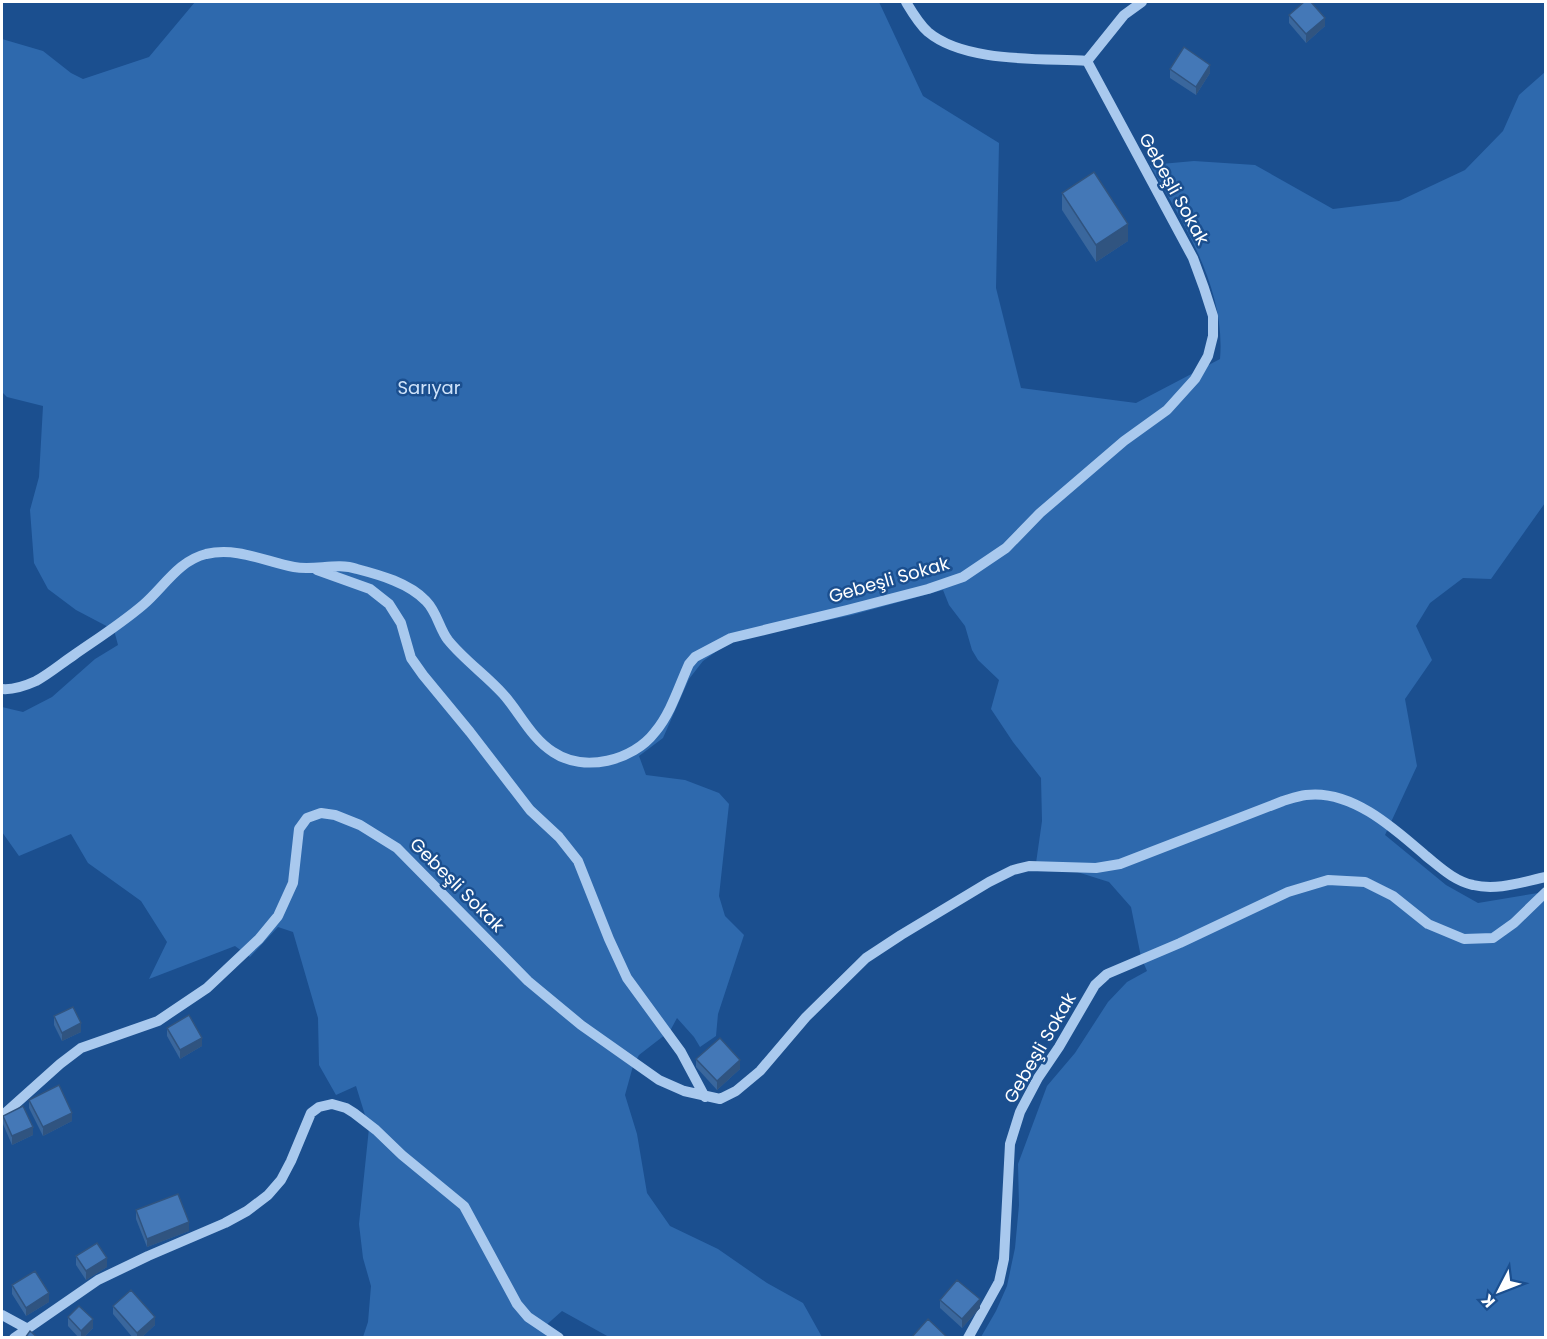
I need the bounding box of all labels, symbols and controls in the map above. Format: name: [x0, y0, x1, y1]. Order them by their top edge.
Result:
street label: Gebeşli Sokak: [1133, 128, 1216, 250]
park label: Sarıyar: [398, 375, 461, 400]
street label: Gebeşli Sokak: [826, 550, 953, 609]
street label: Gebeşli Sokak: [405, 832, 511, 938]
street label: Gebeşli Sokak: [998, 987, 1082, 1108]
north arrow: [1469, 1261, 1529, 1321]
text: K: [1476, 1289, 1501, 1313]

